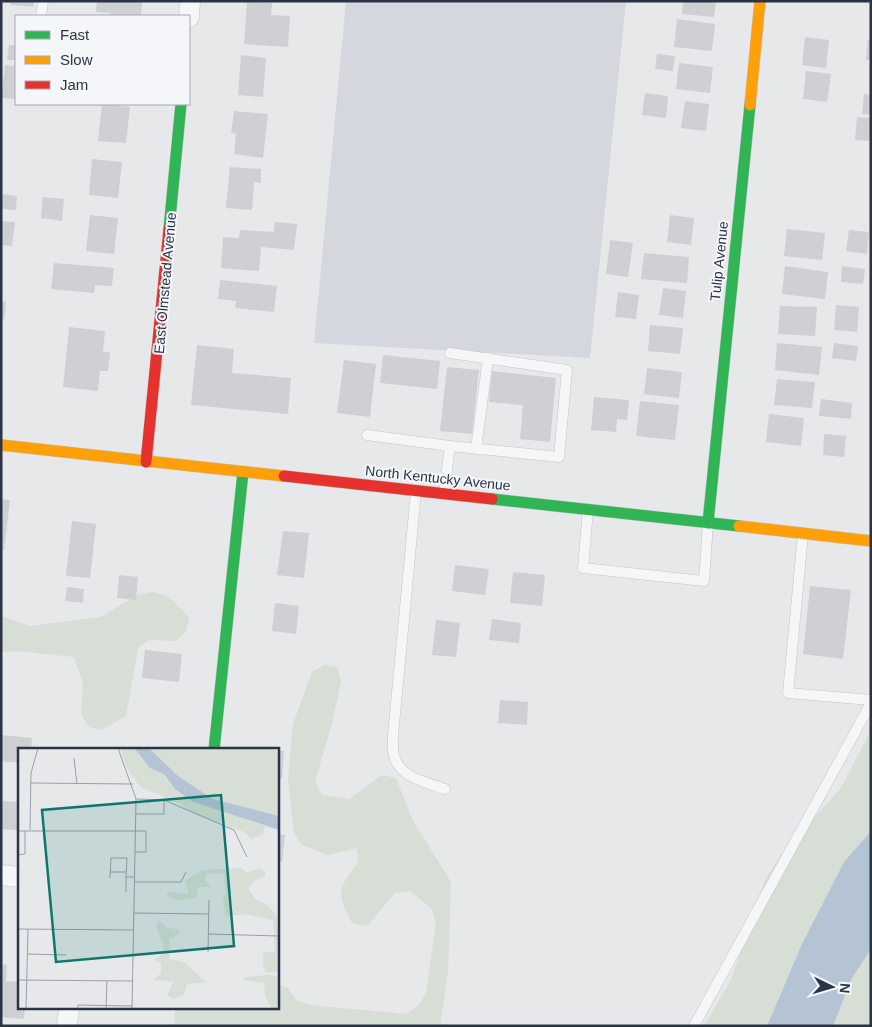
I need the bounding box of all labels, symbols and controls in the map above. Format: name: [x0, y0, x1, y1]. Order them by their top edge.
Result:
legend: [15, 15, 190, 105]
text: Fast: [60, 26, 90, 43]
text: Slow: [60, 51, 93, 68]
text: Jam: [60, 76, 88, 93]
street label: East Olmstead Avenue: [151, 211, 179, 355]
street label: Tulip Avenue: [707, 220, 731, 302]
street label: North Kentucky Avenue: [365, 462, 512, 494]
inset map: [18, 748, 279, 1010]
north arrow: [807, 962, 857, 1012]
text: N: [837, 982, 853, 994]

